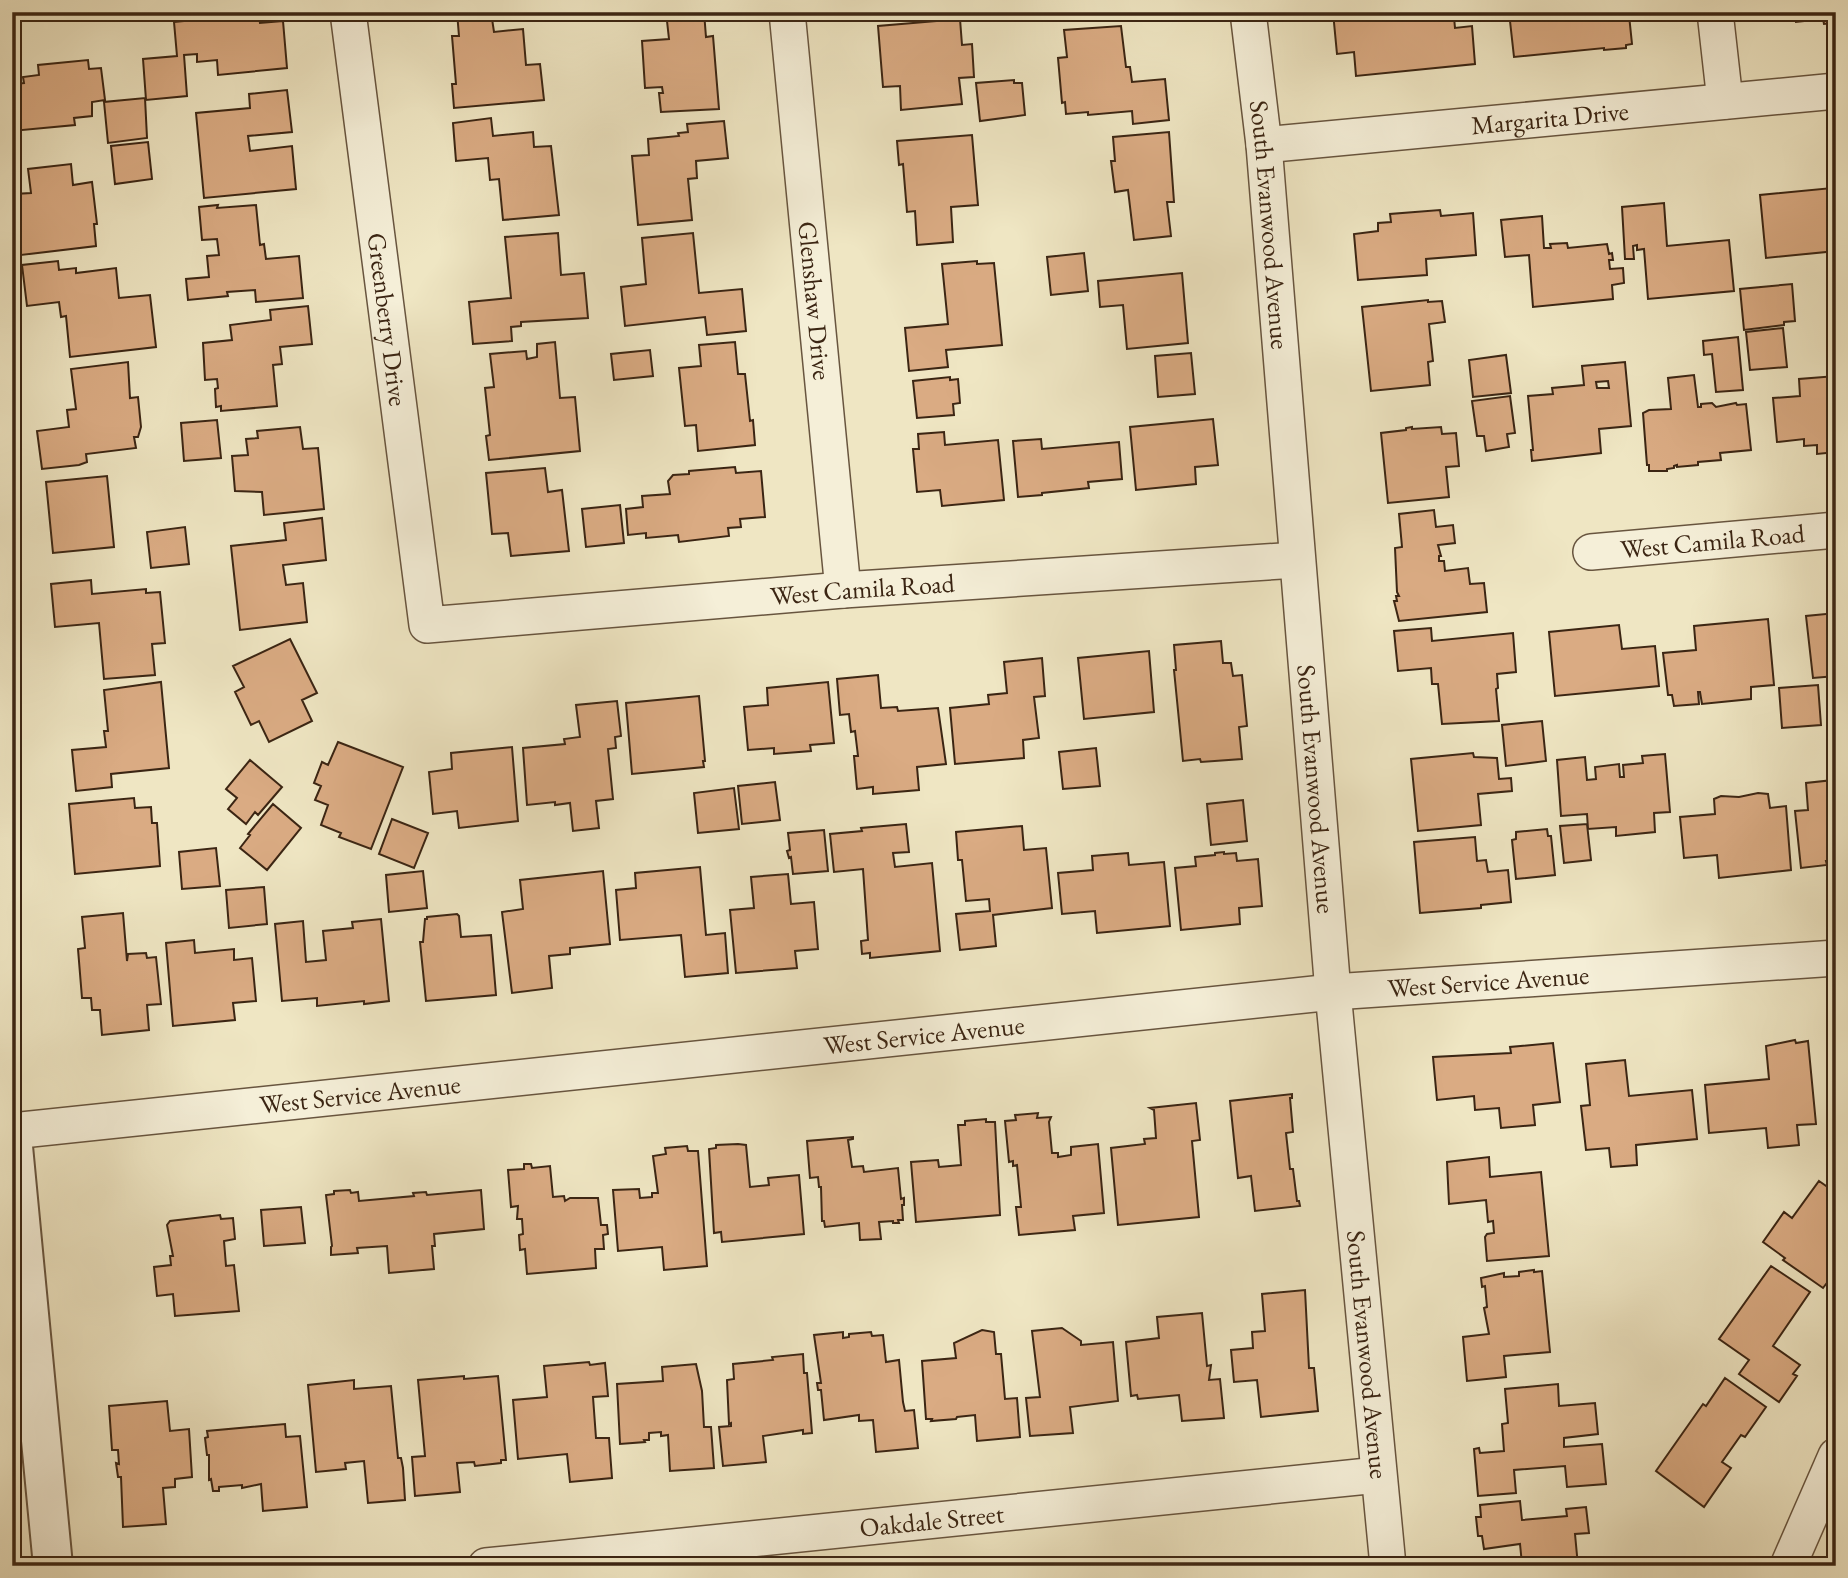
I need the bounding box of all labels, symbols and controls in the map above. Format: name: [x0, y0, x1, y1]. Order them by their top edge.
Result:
street label: Margarita Drive: [1469, 94, 1630, 142]
street label: South Evanwood Avenue: [1242, 98, 1298, 351]
street label: Glenshaw Drive: [790, 220, 840, 382]
street label: Greenberry Drive: [360, 231, 416, 408]
street label: West Camila Road: [1619, 516, 1807, 566]
street label: West Camila Road: [769, 566, 957, 613]
street label: South Evanwood Avenue: [1289, 663, 1344, 915]
street label: West Service Avenue: [1386, 958, 1590, 1005]
street label: West Service Avenue: [822, 1008, 1026, 1063]
street label: West Service Avenue: [258, 1067, 462, 1122]
street label: South Evanwood Avenue: [1339, 1229, 1397, 1480]
street label: Oakdale Street: [858, 1496, 1005, 1545]

